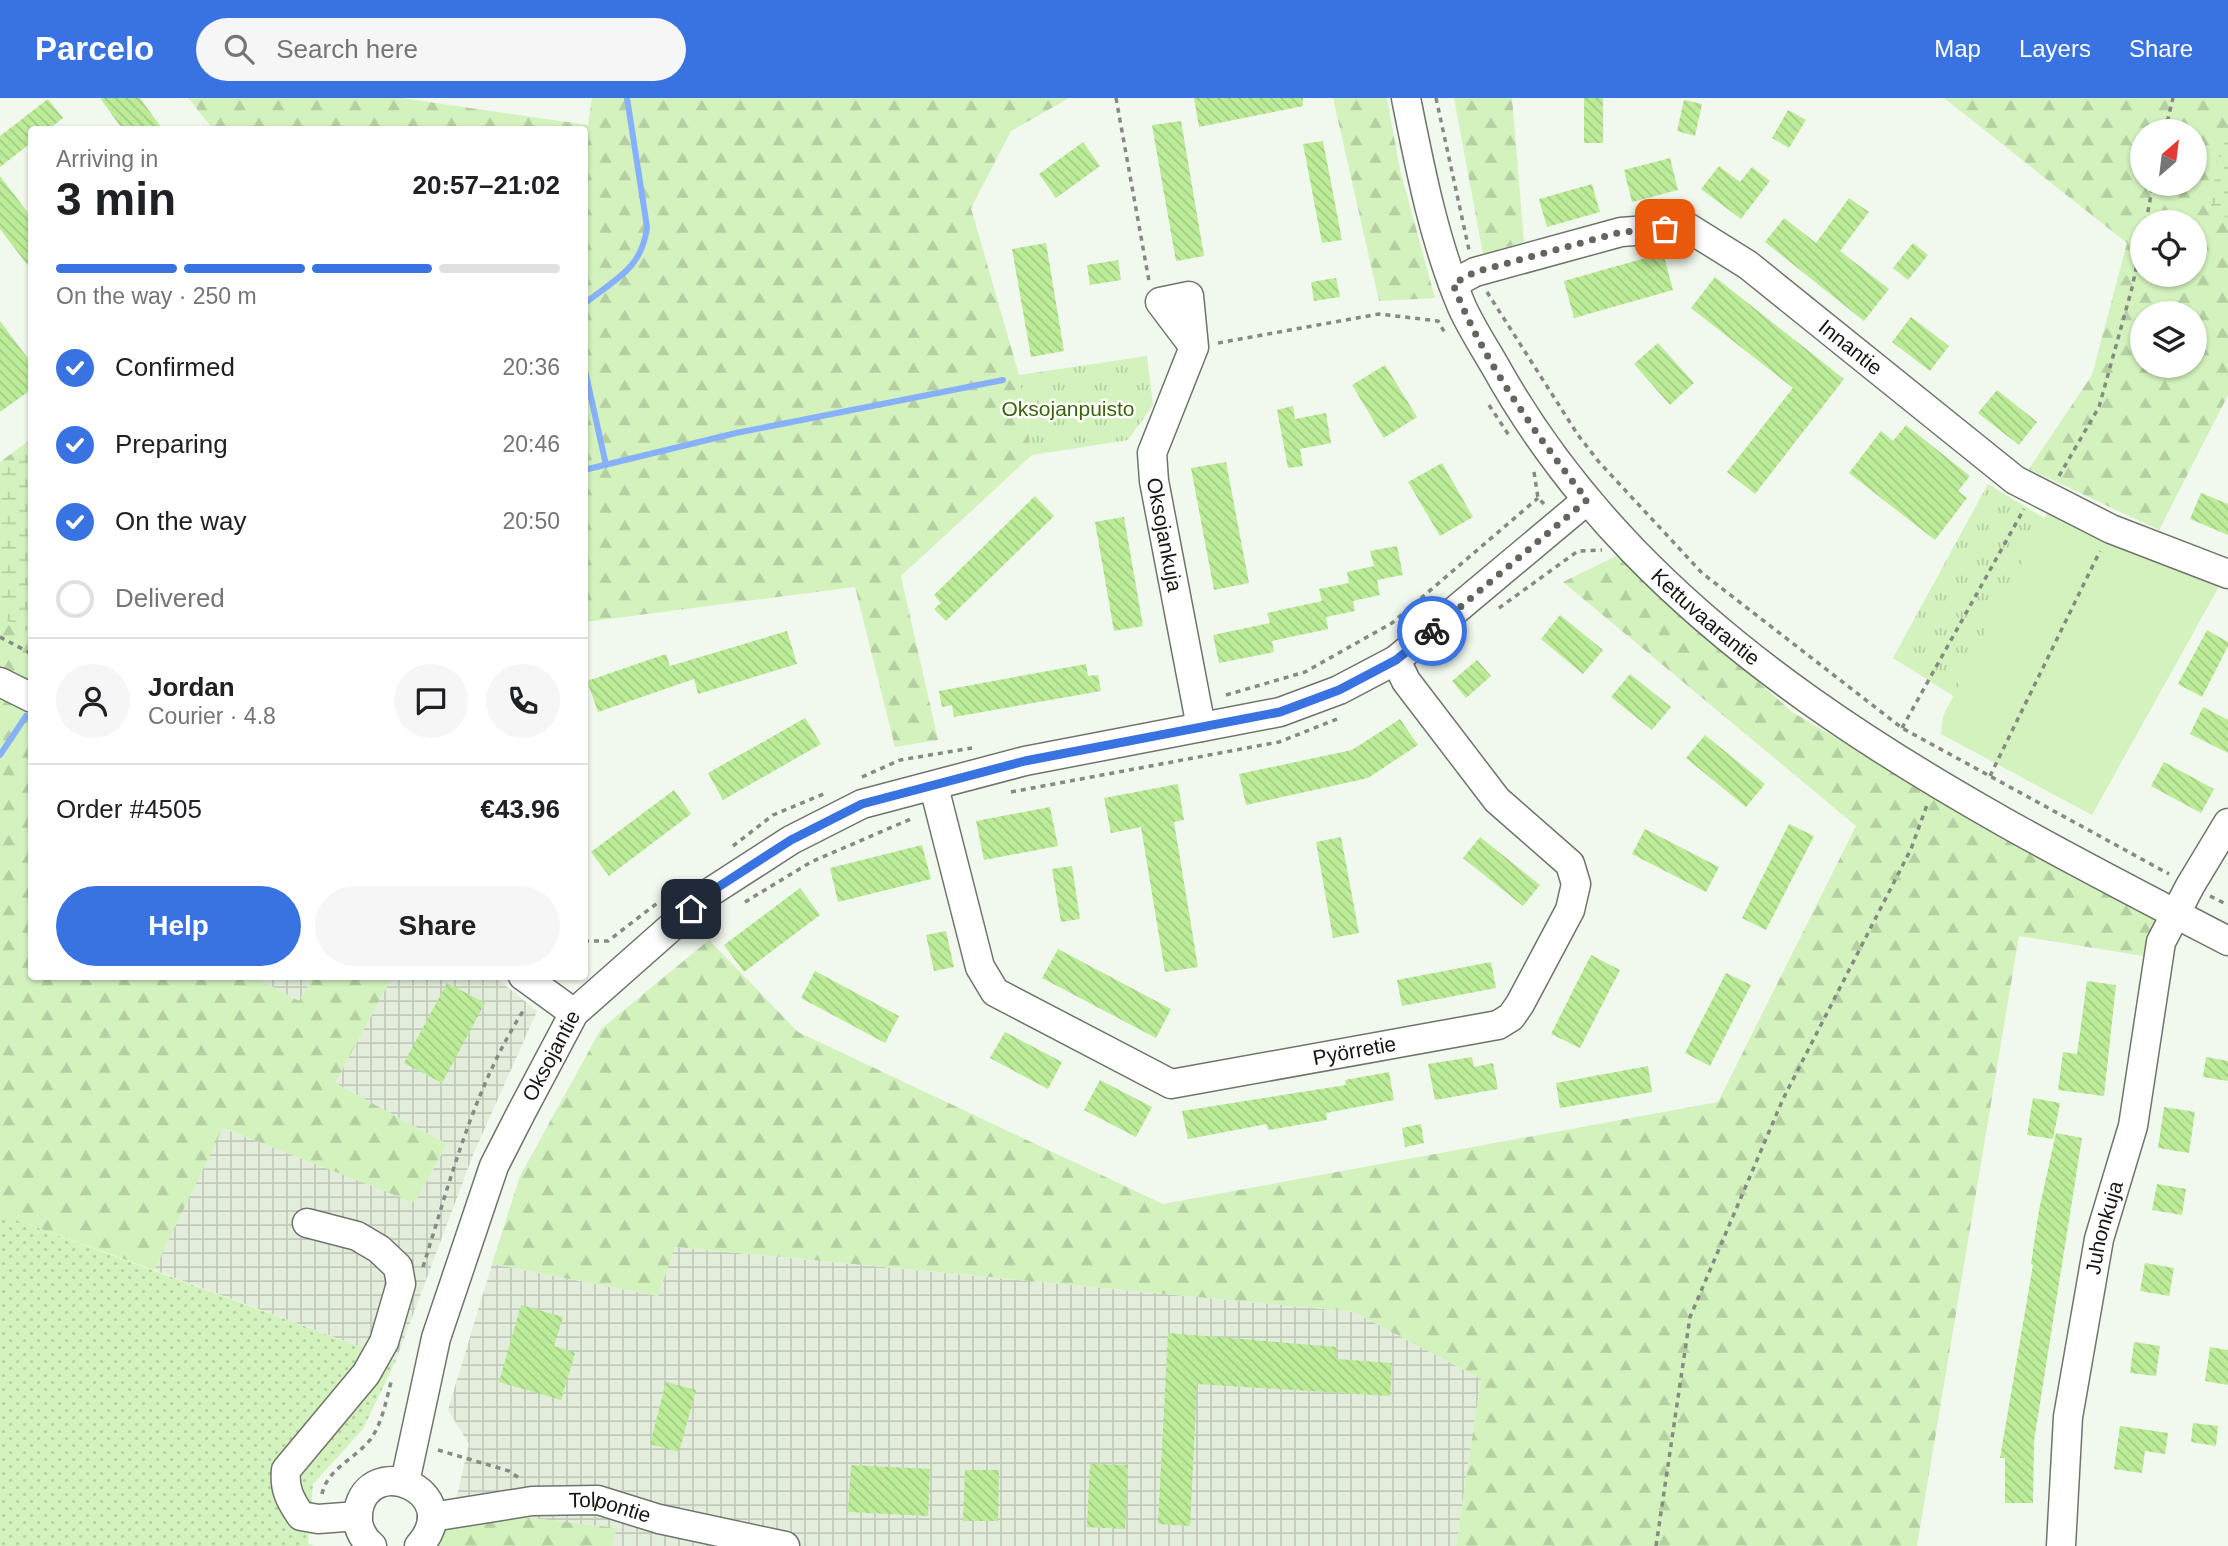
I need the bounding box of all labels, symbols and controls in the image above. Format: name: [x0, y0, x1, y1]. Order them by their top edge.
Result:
search box: [196, 18, 686, 81]
text: Parcelo: [35, 30, 154, 67]
icon: search: [220, 30, 258, 68]
text: Search here: [276, 34, 418, 64]
text: Map: [1934, 35, 1981, 62]
text: Layers: [2019, 35, 2091, 62]
text: Share: [2129, 35, 2193, 62]
north arrow: [2130, 119, 2207, 196]
map controls: [2130, 119, 2207, 378]
text: Arriving in: [56, 146, 158, 172]
text: 20:57–21:02: [413, 170, 560, 200]
text: 3 min: [56, 173, 176, 225]
pin: [1635, 199, 1695, 259]
icon: bag: [1646, 210, 1684, 248]
button: locate: [2130, 210, 2207, 287]
text: On the way · 250 m: [56, 283, 257, 309]
button: layers: [2130, 301, 2207, 378]
street label: Innantie: [1814, 315, 1887, 379]
icon: check: [56, 349, 94, 387]
text: Confirmed: [115, 352, 235, 382]
text: 20:36: [502, 354, 560, 380]
park label: Oksojanpuisto: [1001, 397, 1135, 420]
icon: check: [56, 426, 94, 464]
text: Preparing: [115, 429, 228, 459]
text: 20:46: [502, 431, 560, 457]
street label: Oksojankuja: [1143, 476, 1187, 594]
icon: check: [56, 503, 94, 541]
text: On the way: [115, 506, 247, 536]
text: 20:50: [502, 508, 560, 534]
street label: Kettuvaarantie: [1647, 564, 1764, 670]
text: Delivered: [115, 583, 225, 613]
courier: [1397, 596, 1467, 666]
icon: bike: [1413, 612, 1451, 650]
button: person: [56, 664, 130, 738]
button: chat: [394, 664, 468, 738]
button: phone: [486, 664, 560, 738]
text: Jordan: [148, 672, 235, 702]
text: Courier · 4.8: [148, 703, 276, 729]
text: Order #4505: [56, 794, 202, 824]
text: €43.96: [480, 794, 560, 824]
pin: [661, 879, 721, 939]
button: Help: [56, 886, 301, 966]
button: Share: [315, 886, 560, 966]
icon: home: [672, 890, 710, 928]
street label: Oksojantie: [517, 1006, 584, 1105]
street label: Pyörretie: [1311, 1032, 1398, 1069]
street label: Juhonkuja: [2081, 1178, 2127, 1276]
street label: Tolpontie: [568, 1488, 654, 1527]

